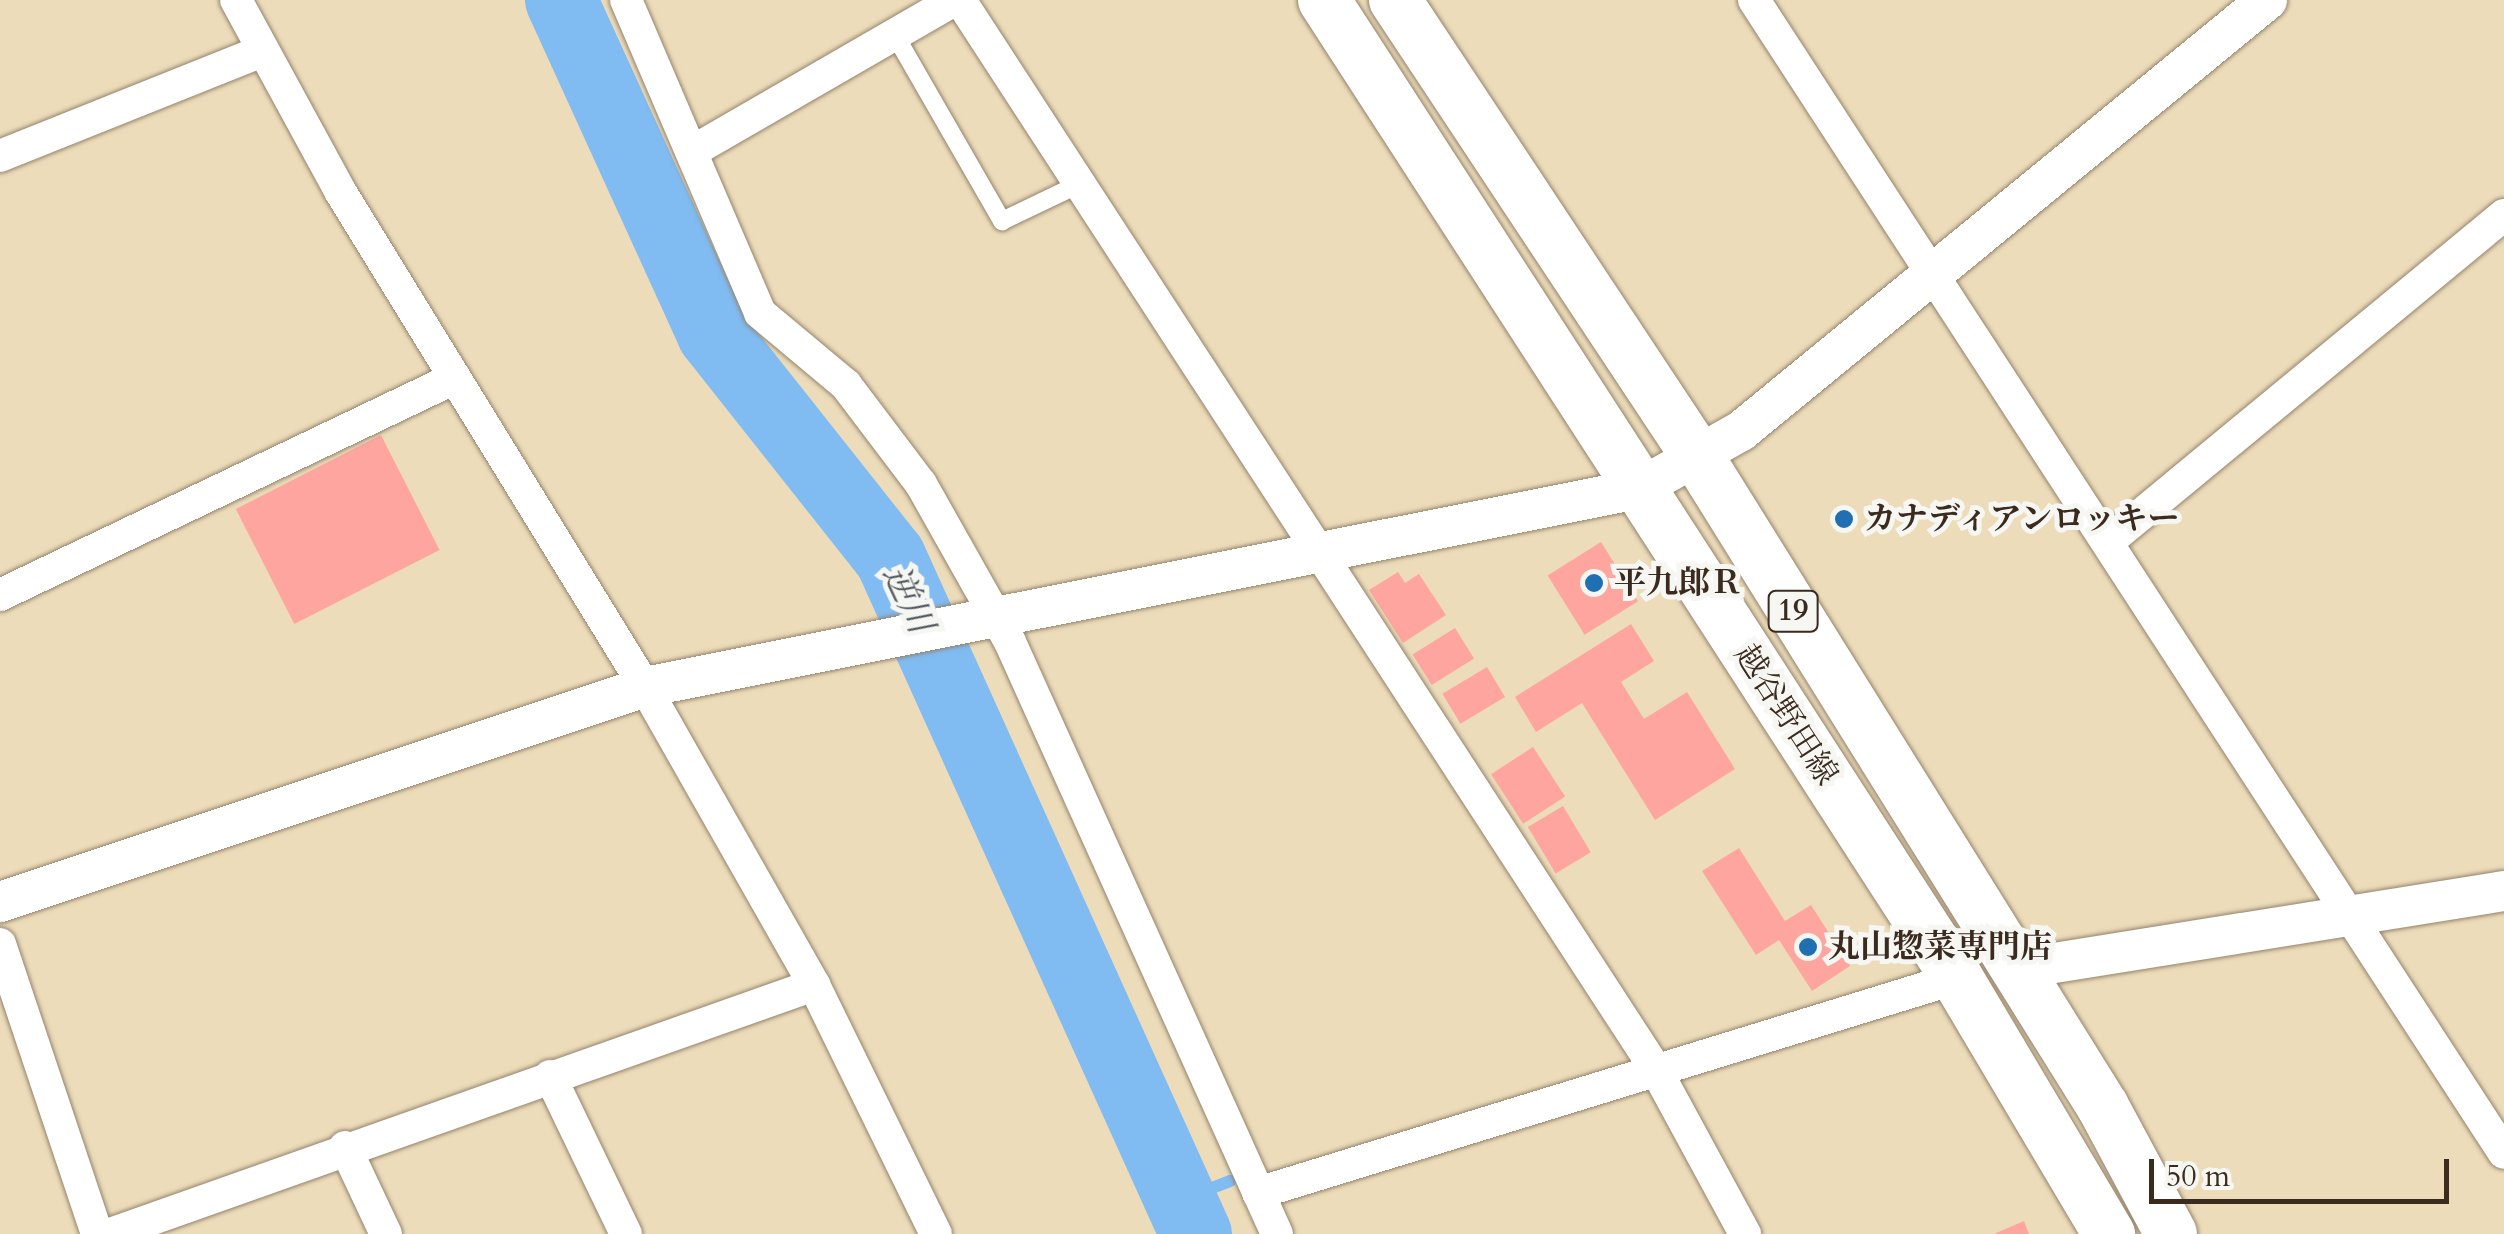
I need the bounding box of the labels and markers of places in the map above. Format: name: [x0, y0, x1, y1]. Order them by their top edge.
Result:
place label: カナディアンロッキー: [1864, 500, 2184, 538]
marker: カナディアンロッキー: [1833, 508, 1855, 530]
place label: 平九郎Ｒ: [1614, 564, 1742, 602]
marker: 平九郎Ｒ: [1583, 572, 1605, 594]
place label: 丸山惣菜専門店: [1828, 928, 2052, 966]
marker: 丸山惣菜専門店: [1797, 936, 1819, 958]

